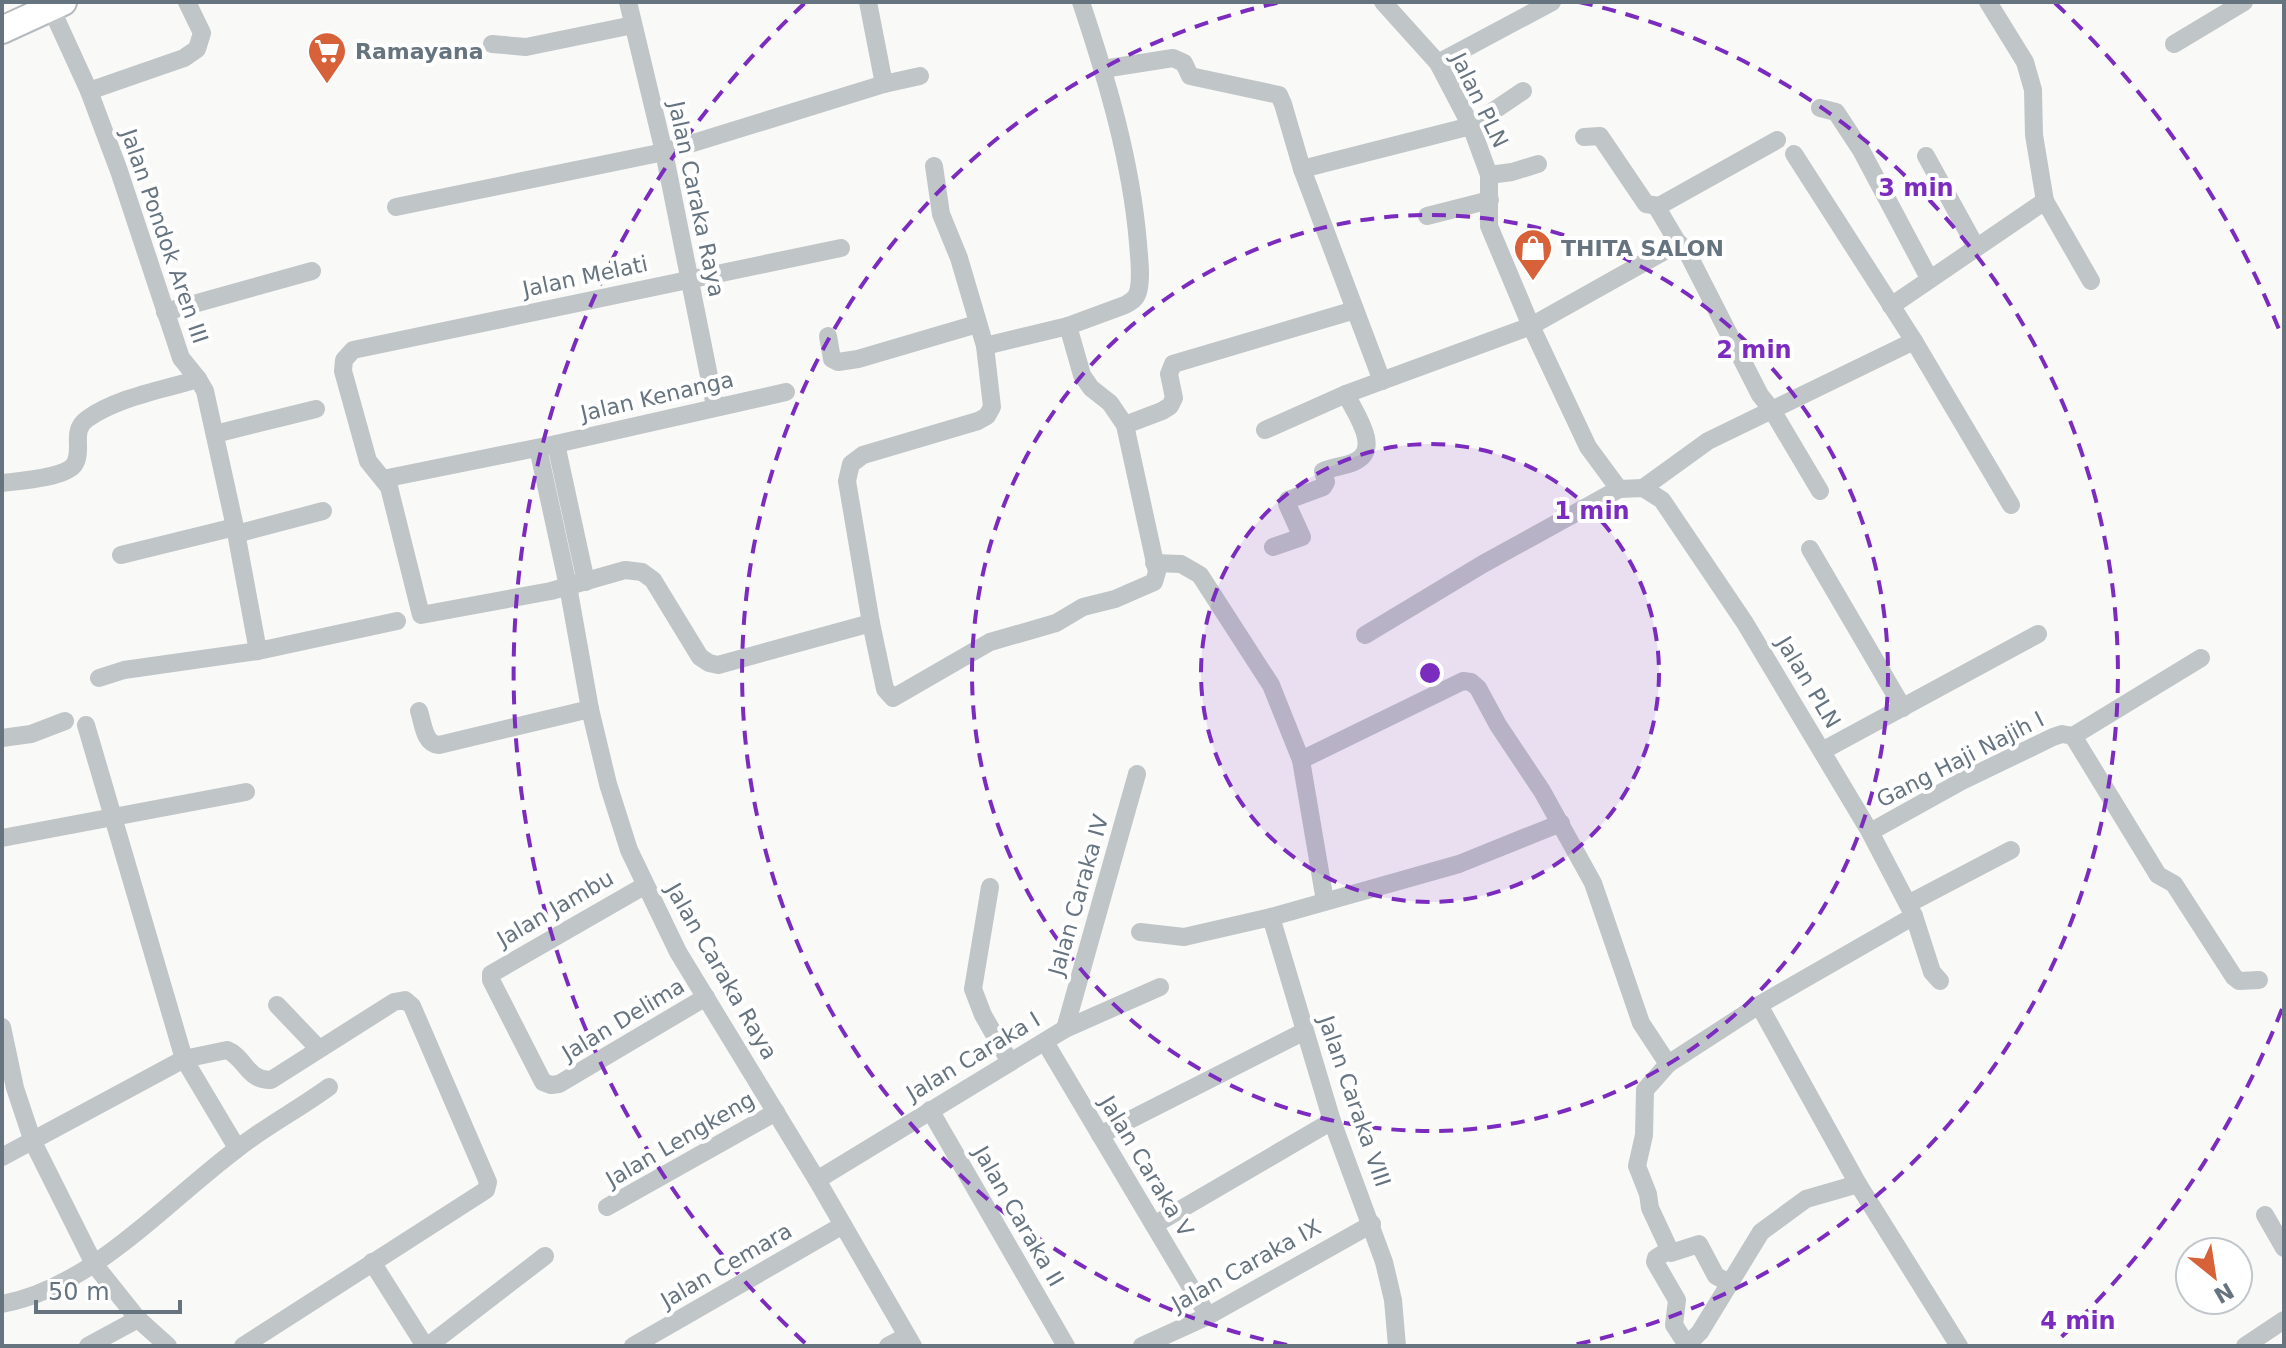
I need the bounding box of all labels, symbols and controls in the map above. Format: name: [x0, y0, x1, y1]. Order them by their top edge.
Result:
supermarket icon: Ramayana: [306, 30, 348, 85]
place label: Ramayana: [355, 39, 484, 64]
street label: Jalan PLN: [1445, 47, 1513, 152]
street label: Jalan Caraka Raya: [663, 97, 729, 299]
street label: Jalan Pondok Aren III: [115, 124, 213, 347]
text: 3 min: [1878, 174, 1954, 202]
shop icon: THITA SALON: [1512, 227, 1554, 282]
place label: THITA SALON: [1561, 236, 1724, 261]
street label: Jalan Melati: [518, 251, 650, 302]
text: 2 min: [1716, 336, 1792, 364]
street label: Jalan Kenanga: [576, 367, 736, 427]
text: 1 min: [1554, 497, 1630, 525]
street label: Jalan PLN: [1770, 630, 1846, 733]
centre of rings: [1416, 659, 1444, 687]
street label: Gang Haji Najih I: [1872, 706, 2048, 812]
street label: Jalan Caraka IV: [1043, 812, 1113, 980]
street label: Jalan Jambu: [491, 865, 618, 953]
street label: Jalan Caraka Raya: [660, 877, 782, 1064]
street label: Jalan Delima: [556, 973, 689, 1067]
street label: Jalan Caraka I: [900, 1007, 1044, 1107]
street label: Jalan Caraka VIII: [1313, 1010, 1396, 1190]
street label: Jalan Lengkeng: [600, 1087, 759, 1193]
street label: Jalan Caraka V: [1094, 1090, 1198, 1241]
street label: Jalan Caraka II: [967, 1140, 1069, 1291]
street label: Jalan Caraka IX: [1166, 1214, 1325, 1318]
street label: Jalan Cemara: [655, 1218, 796, 1314]
north arrow: [2174, 1236, 2254, 1316]
scale bar: [36, 1264, 180, 1314]
text: N: [2210, 1277, 2238, 1308]
text: 50 m: [48, 1278, 110, 1306]
text: 4 min: [2040, 1307, 2116, 1335]

